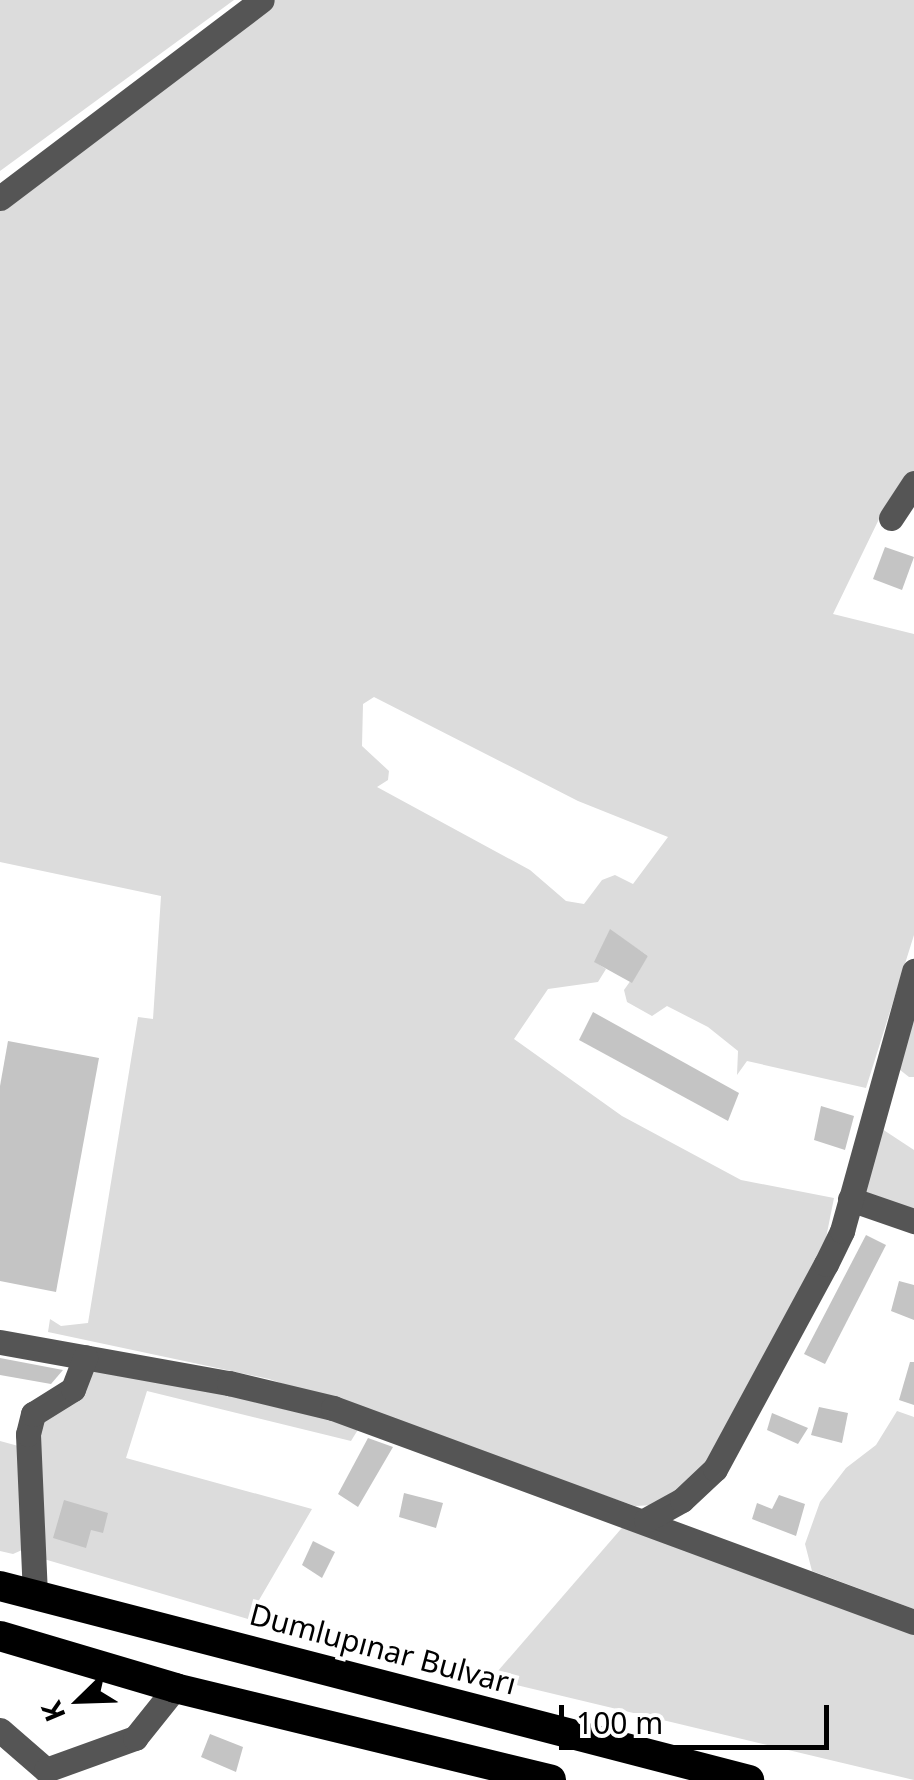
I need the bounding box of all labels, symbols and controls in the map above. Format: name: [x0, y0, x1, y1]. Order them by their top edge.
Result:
street label: Dumlupınar Bulvarı: [246, 1596, 520, 1702]
north arrow: [30, 1650, 130, 1750]
scale bar: [564, 1685, 834, 1747]
text: K: [31, 1696, 74, 1728]
text: 100 m: [576, 1702, 663, 1743]

